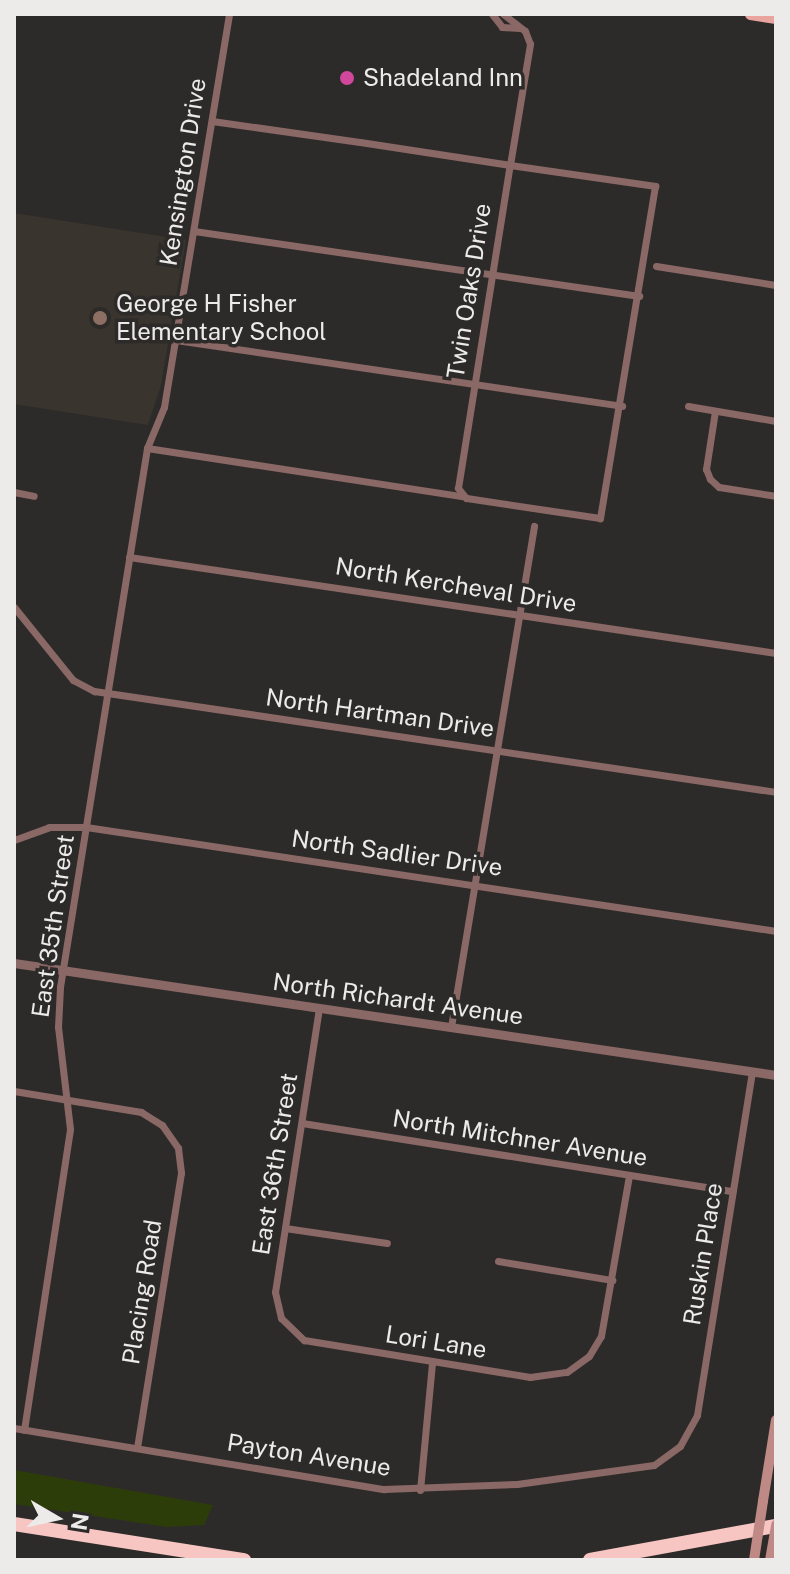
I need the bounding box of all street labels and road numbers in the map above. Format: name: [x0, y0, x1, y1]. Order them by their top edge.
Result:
street label: Kensington Drive: [154, 76, 212, 268]
street label: Twin Oaks Drive: [441, 201, 497, 381]
street label: North Kercheval Drive: [333, 552, 579, 618]
street label: North Hartman Drive: [264, 683, 496, 743]
street label: North Sadlier Drive: [290, 824, 504, 882]
street label: East 35th Street: [26, 833, 80, 1019]
street label: North Richardt Avenue: [271, 967, 525, 1031]
street label: East 36th Street: [246, 1071, 304, 1257]
street label: North Mitchner Avenue: [391, 1104, 649, 1172]
street label: Ruskin Place: [678, 1181, 728, 1327]
street label: Placing Road: [116, 1218, 168, 1366]
street label: Lori Lane: [383, 1320, 489, 1364]
street label: Payton Avenue: [225, 1428, 393, 1482]

